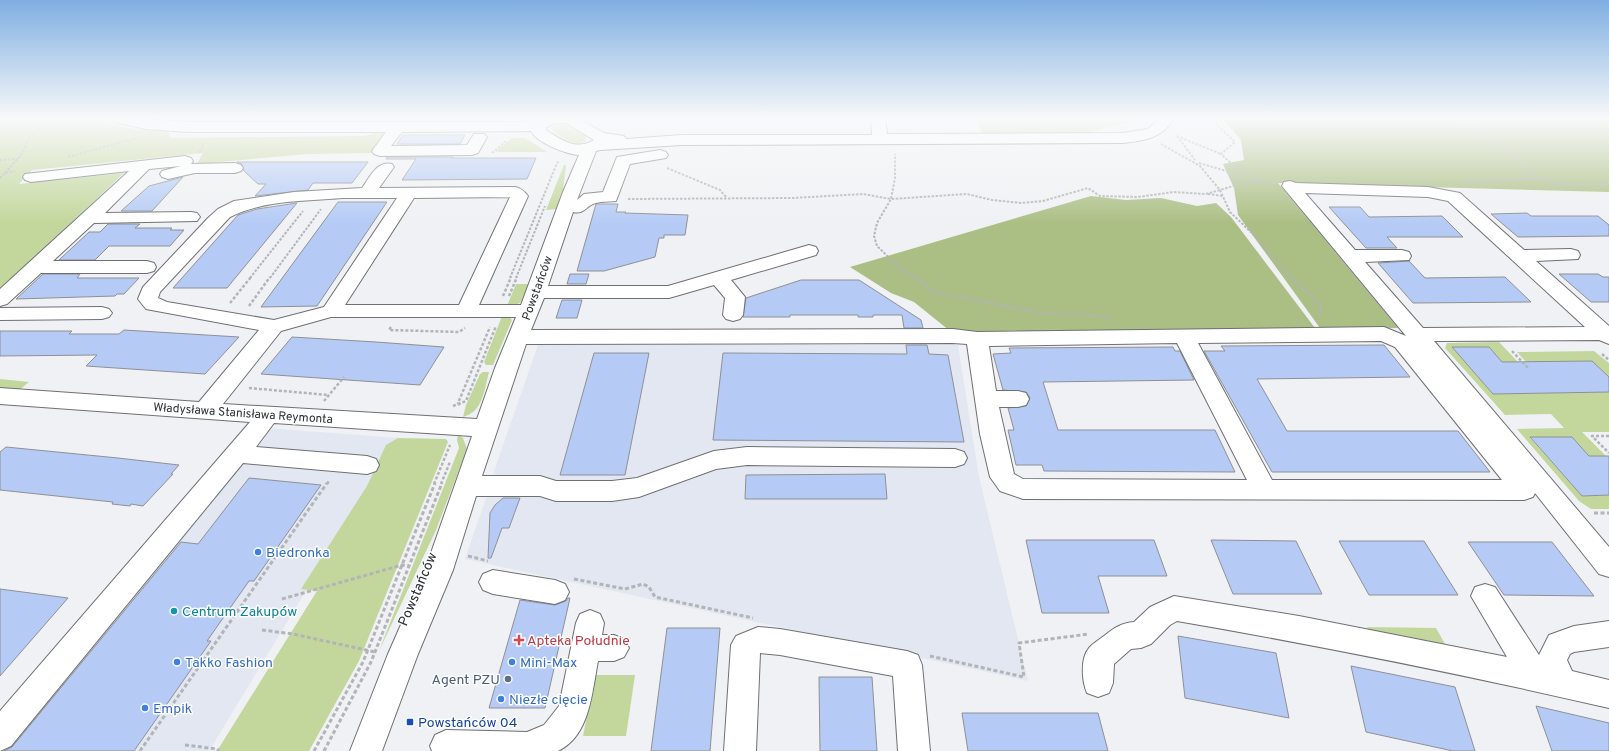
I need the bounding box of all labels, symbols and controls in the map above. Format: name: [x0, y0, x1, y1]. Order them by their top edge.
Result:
street label: Powstańców: [519, 254, 557, 323]
street label: Władysława Stanisława Reymonta: [153, 400, 333, 428]
place label: Biedronka: [266, 545, 330, 562]
marker: Biedronka: [253, 547, 263, 557]
street label: Powstańców: [395, 550, 442, 629]
place label: Centrum Zakupów: [182, 604, 297, 621]
marker: Centrum Zakupów: [169, 606, 179, 616]
place label: Apteka Południe: [527, 633, 630, 650]
marker: Apteka Południe: [514, 635, 524, 645]
place label: Takko Fashion: [185, 655, 273, 672]
place label: Mini-Max: [520, 655, 577, 672]
marker: Takko Fashion: [172, 657, 182, 667]
marker: Mini-Max: [507, 657, 517, 667]
place label: Agent PZU: [432, 672, 500, 689]
marker: Agent PZU: [503, 674, 513, 684]
place label: Niezłe cięcie: [509, 692, 588, 709]
marker: Niezłe cięcie: [496, 694, 506, 704]
place label: Empik: [153, 701, 192, 718]
marker: Empik: [140, 703, 150, 713]
place label: Powstańców 04: [418, 715, 517, 732]
marker: Powstańców 04: [405, 717, 415, 727]

